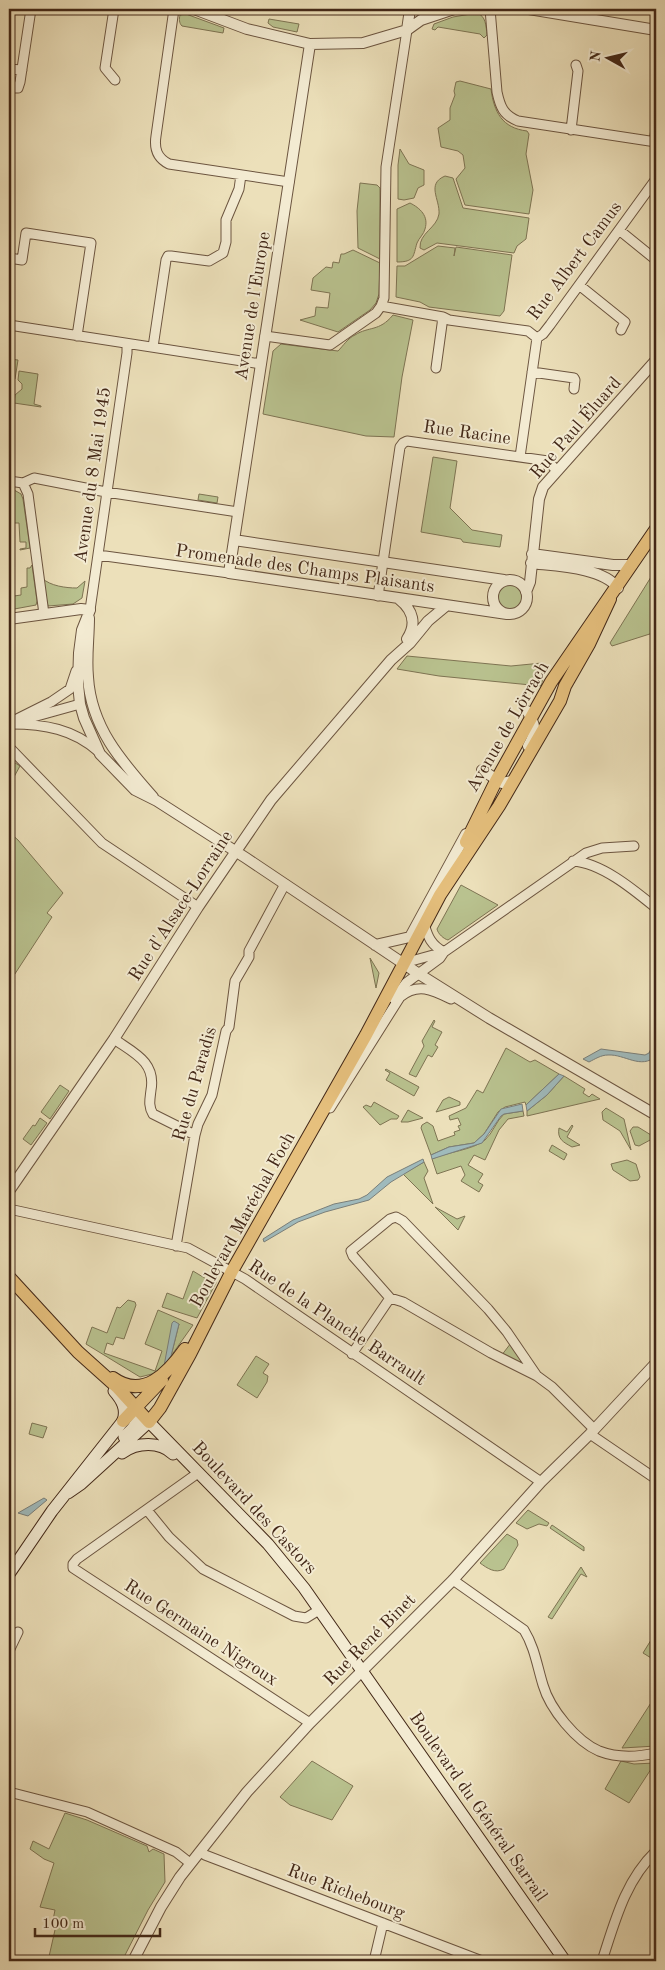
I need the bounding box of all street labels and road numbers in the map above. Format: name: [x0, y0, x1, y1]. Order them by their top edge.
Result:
street label: Rue Albert Camus: [525, 198, 625, 324]
street label: Avenue de l'Europe: [232, 230, 274, 382]
street label: Rue Paul Éluard: [524, 371, 625, 482]
street label: Avenue du 8 Mai 1945: [72, 386, 114, 564]
street label: Rue Racine: [422, 418, 512, 448]
street label: Promenade des Champs Plaisants: [174, 542, 436, 596]
street label: Avenue de Lörrach: [463, 659, 553, 795]
street label: Rue d'Alsace-Lorraine: [126, 828, 236, 984]
street label: Rue du Paradis: [170, 1024, 220, 1143]
street label: Boulevard Maréchal Foch: [187, 1129, 299, 1311]
street label: Rue de la Planche Barrault: [245, 1257, 429, 1389]
street label: Boulevard des Castors: [188, 1438, 320, 1578]
street label: Rue Germaine Nigroux: [121, 1577, 281, 1689]
street label: Rue René Binet: [321, 1591, 419, 1689]
street label: Boulevard du Général Sarrail: [406, 1709, 550, 1905]
street label: Rue Richebourg: [285, 1861, 408, 1923]

